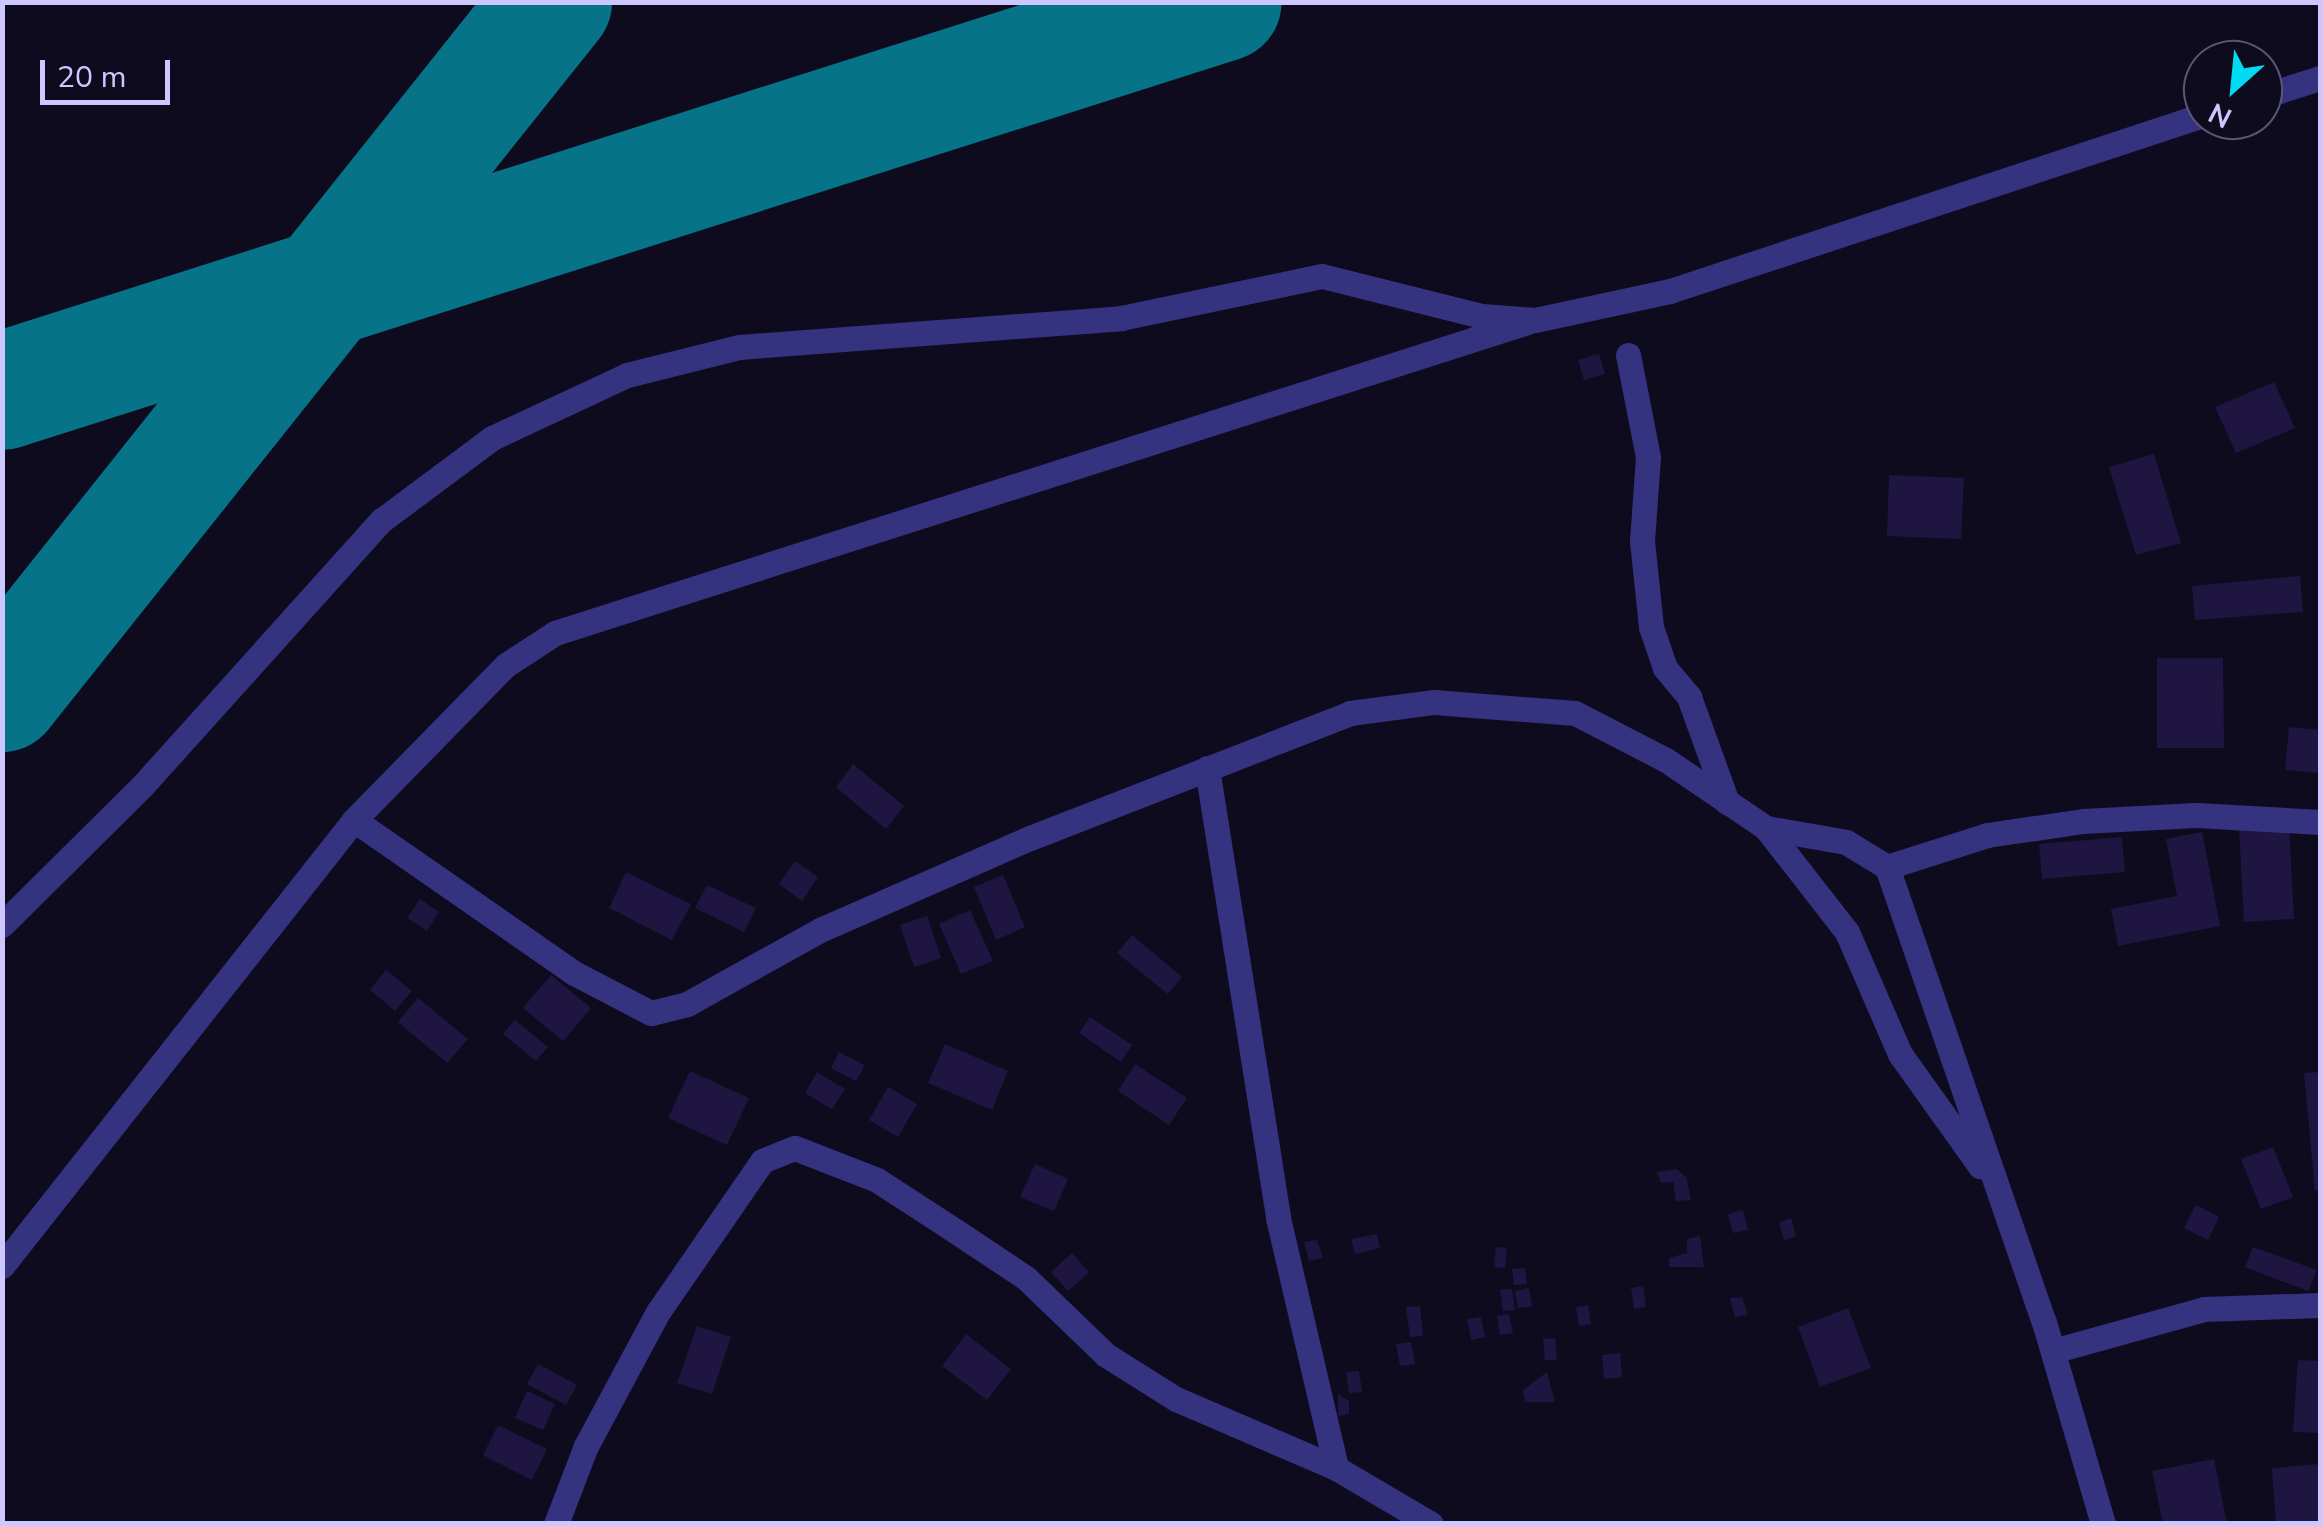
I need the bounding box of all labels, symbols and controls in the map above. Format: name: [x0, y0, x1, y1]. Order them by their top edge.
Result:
scale bar: [45, 40, 175, 102]
north arrow: [2183, 40, 2283, 140]
text: 20 m: [57, 57, 126, 98]
text: N: [2202, 93, 2238, 137]

